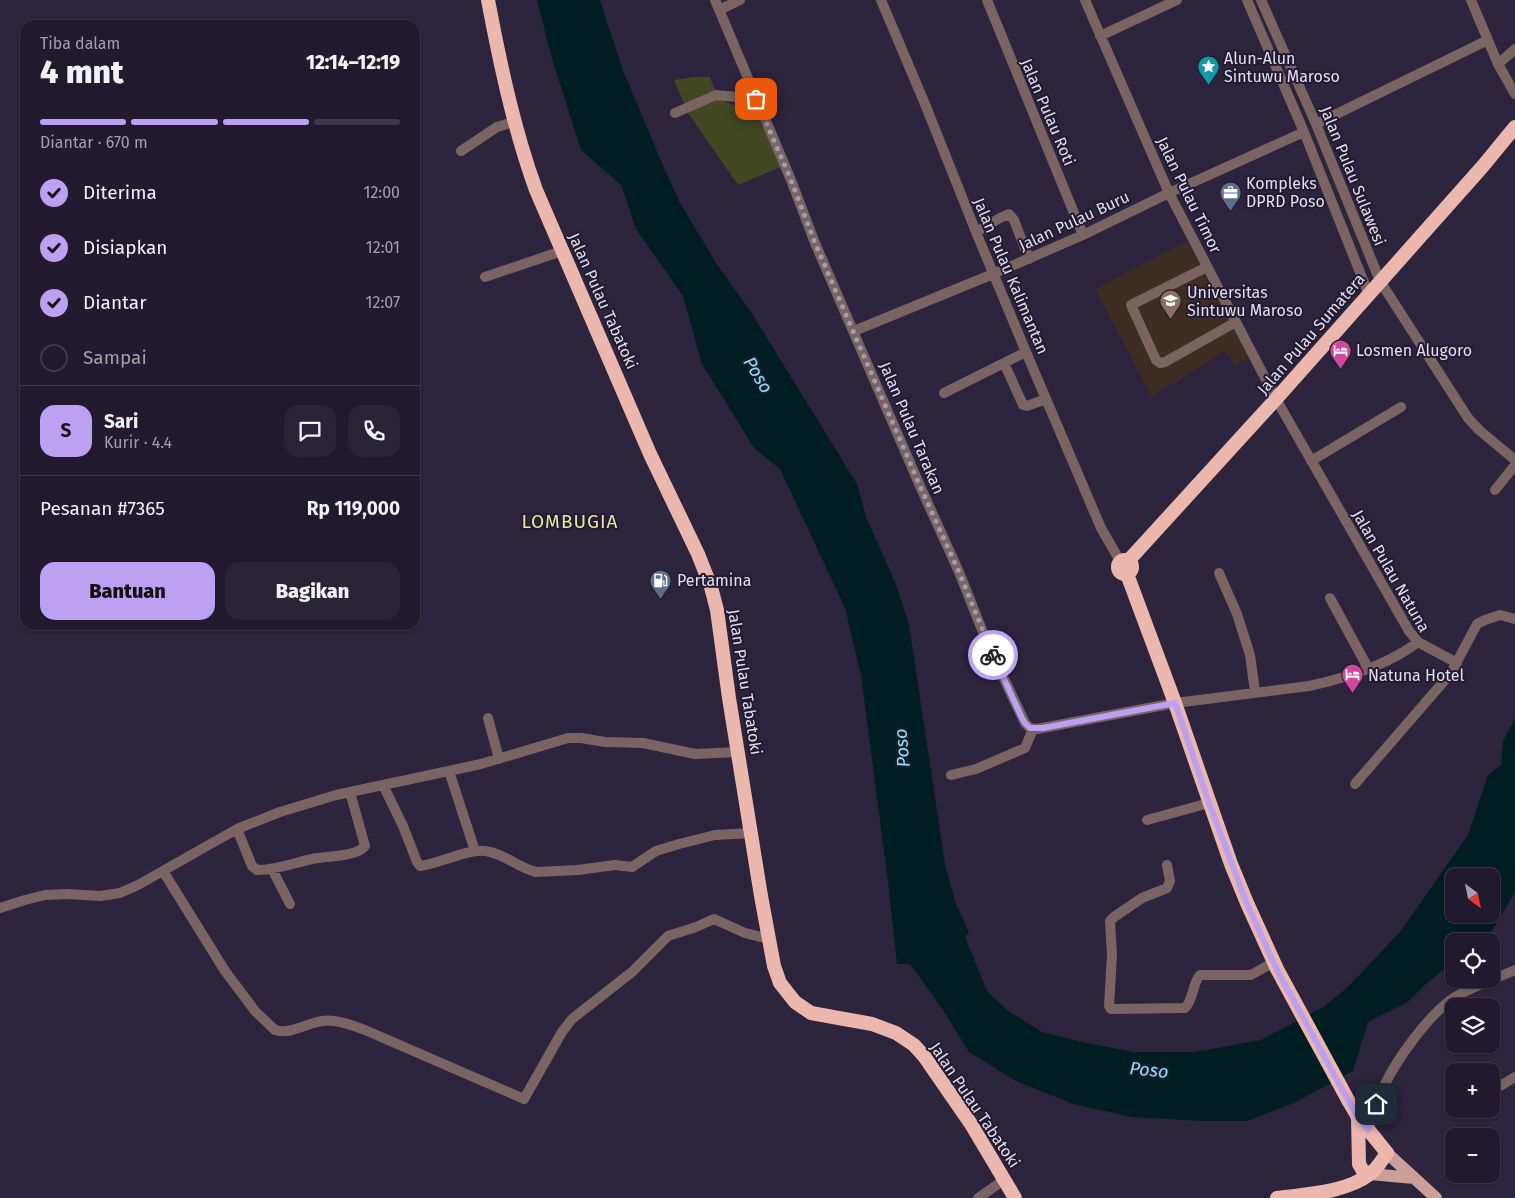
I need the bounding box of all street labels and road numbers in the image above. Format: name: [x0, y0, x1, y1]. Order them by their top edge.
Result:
street label: Jalan Pulau Roti: [1017, 56, 1079, 168]
street label: Jalan Pulau Sulawesi: [1316, 103, 1390, 249]
street label: Jalan Pulau Timor: [1153, 134, 1226, 257]
street label: Jalan Pulau Buru: [1016, 187, 1132, 255]
street label: Jalan Pulau Kalimantan: [969, 195, 1053, 357]
street label: Jalan Pulau Tabatoki: [564, 230, 642, 372]
street label: Jalan Pulau Sumatera: [1253, 269, 1369, 399]
street label: Jalan Pulau Tarakan: [876, 359, 948, 497]
street label: Jalan Pulau Natuna: [1348, 506, 1434, 636]
street label: Jalan Pulau Tabatoki: [724, 608, 766, 756]
street label: Jalan Pulau Tabatoki: [926, 1039, 1024, 1171]

